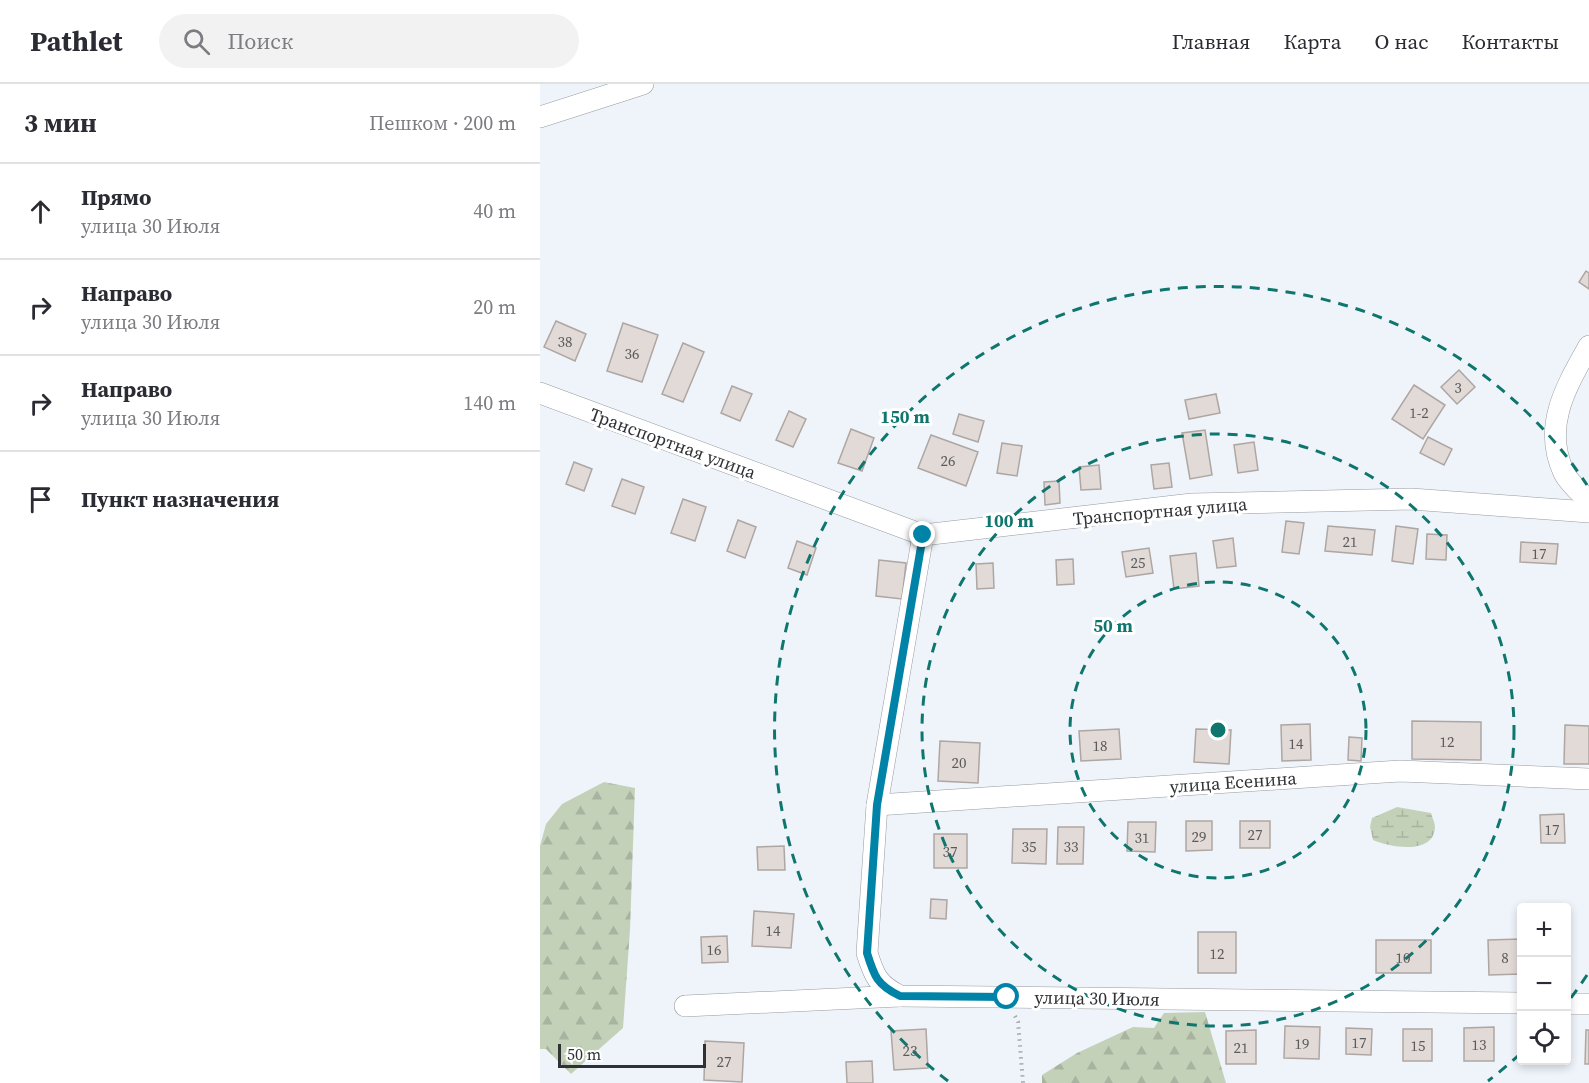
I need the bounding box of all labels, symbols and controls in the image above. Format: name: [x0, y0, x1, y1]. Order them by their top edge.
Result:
search box: [159, 14, 579, 68]
text: Pathlet: [30, 22, 123, 60]
icon: search: [180, 25, 213, 58]
text: Поиск: [228, 26, 293, 56]
text: Главная: [1172, 27, 1250, 56]
text: Карта: [1283, 27, 1341, 56]
text: О нас: [1374, 27, 1428, 56]
text: Контакты: [1461, 27, 1559, 56]
text: 3 мин: [24, 105, 97, 141]
text: Пешком · 200 m: [369, 109, 516, 137]
text: Прямо: [81, 182, 151, 212]
icon: ahead: [24, 195, 57, 228]
text: 40 m: [473, 197, 516, 225]
text: улица 30 Июля: [81, 212, 220, 240]
text: Направо: [81, 278, 172, 308]
icon: right: [24, 291, 57, 324]
text: 20 m: [473, 293, 516, 321]
text: улица 30 Июля: [81, 308, 220, 336]
house number: 38: [557, 331, 573, 352]
house number: 36: [624, 343, 640, 364]
text: Направо: [81, 374, 172, 404]
house number: 3: [1454, 377, 1462, 398]
icon: right: [24, 387, 57, 420]
text: 140 m: [463, 389, 516, 417]
street label: Транспортная улица: [587, 401, 760, 485]
house number: 1-2: [1409, 402, 1429, 423]
text: улица 30 Июля: [81, 404, 220, 432]
text: 150 m: [880, 404, 930, 429]
house number: 26: [940, 450, 956, 471]
icon: arrive: [24, 483, 57, 516]
text: Пункт назначения: [81, 484, 279, 514]
street label: Транспортная улица: [1072, 491, 1249, 531]
text: 100 m: [984, 508, 1034, 533]
route end: [909, 521, 935, 547]
house number: 21: [1342, 531, 1358, 552]
house number: 17: [1531, 543, 1547, 564]
house number: 25: [1130, 552, 1146, 573]
text: 50 m: [1093, 613, 1133, 638]
centre of rings: [1208, 720, 1228, 740]
house number: 12: [1439, 731, 1455, 752]
house number: 14: [1288, 733, 1304, 754]
house number: 18: [1092, 735, 1108, 756]
house number: 20: [951, 752, 967, 773]
street label: улица Есенина: [1169, 765, 1298, 799]
house number: 17: [1544, 819, 1560, 840]
house number: 27: [1247, 824, 1263, 845]
house number: 29: [1191, 826, 1207, 847]
house number: 31: [1134, 827, 1150, 848]
house number: 35: [1021, 836, 1037, 857]
house number: 33: [1063, 836, 1079, 857]
house number: 37: [942, 841, 958, 862]
map controls: [1517, 903, 1571, 1065]
button: +: [1517, 903, 1571, 957]
house number: 14: [765, 920, 781, 941]
house number: 16: [706, 939, 722, 960]
house number: 12: [1209, 943, 1225, 964]
house number: 10: [1395, 947, 1411, 968]
house number: 8: [1501, 947, 1509, 968]
button: −: [1517, 957, 1571, 1011]
route start: [993, 983, 1019, 1009]
street label: улица 30 Июля: [1034, 984, 1160, 1012]
button: locate: [1517, 1011, 1571, 1065]
house number: 17: [1351, 1032, 1367, 1053]
house number: 19: [1294, 1033, 1310, 1054]
house number: 13: [1471, 1034, 1487, 1055]
house number: 15: [1410, 1035, 1426, 1056]
house number: 21: [1233, 1037, 1249, 1058]
house number: 23: [902, 1040, 918, 1061]
scale bar: [558, 1041, 706, 1068]
text: 50 m: [567, 1043, 601, 1065]
house number: 27: [716, 1051, 732, 1072]

